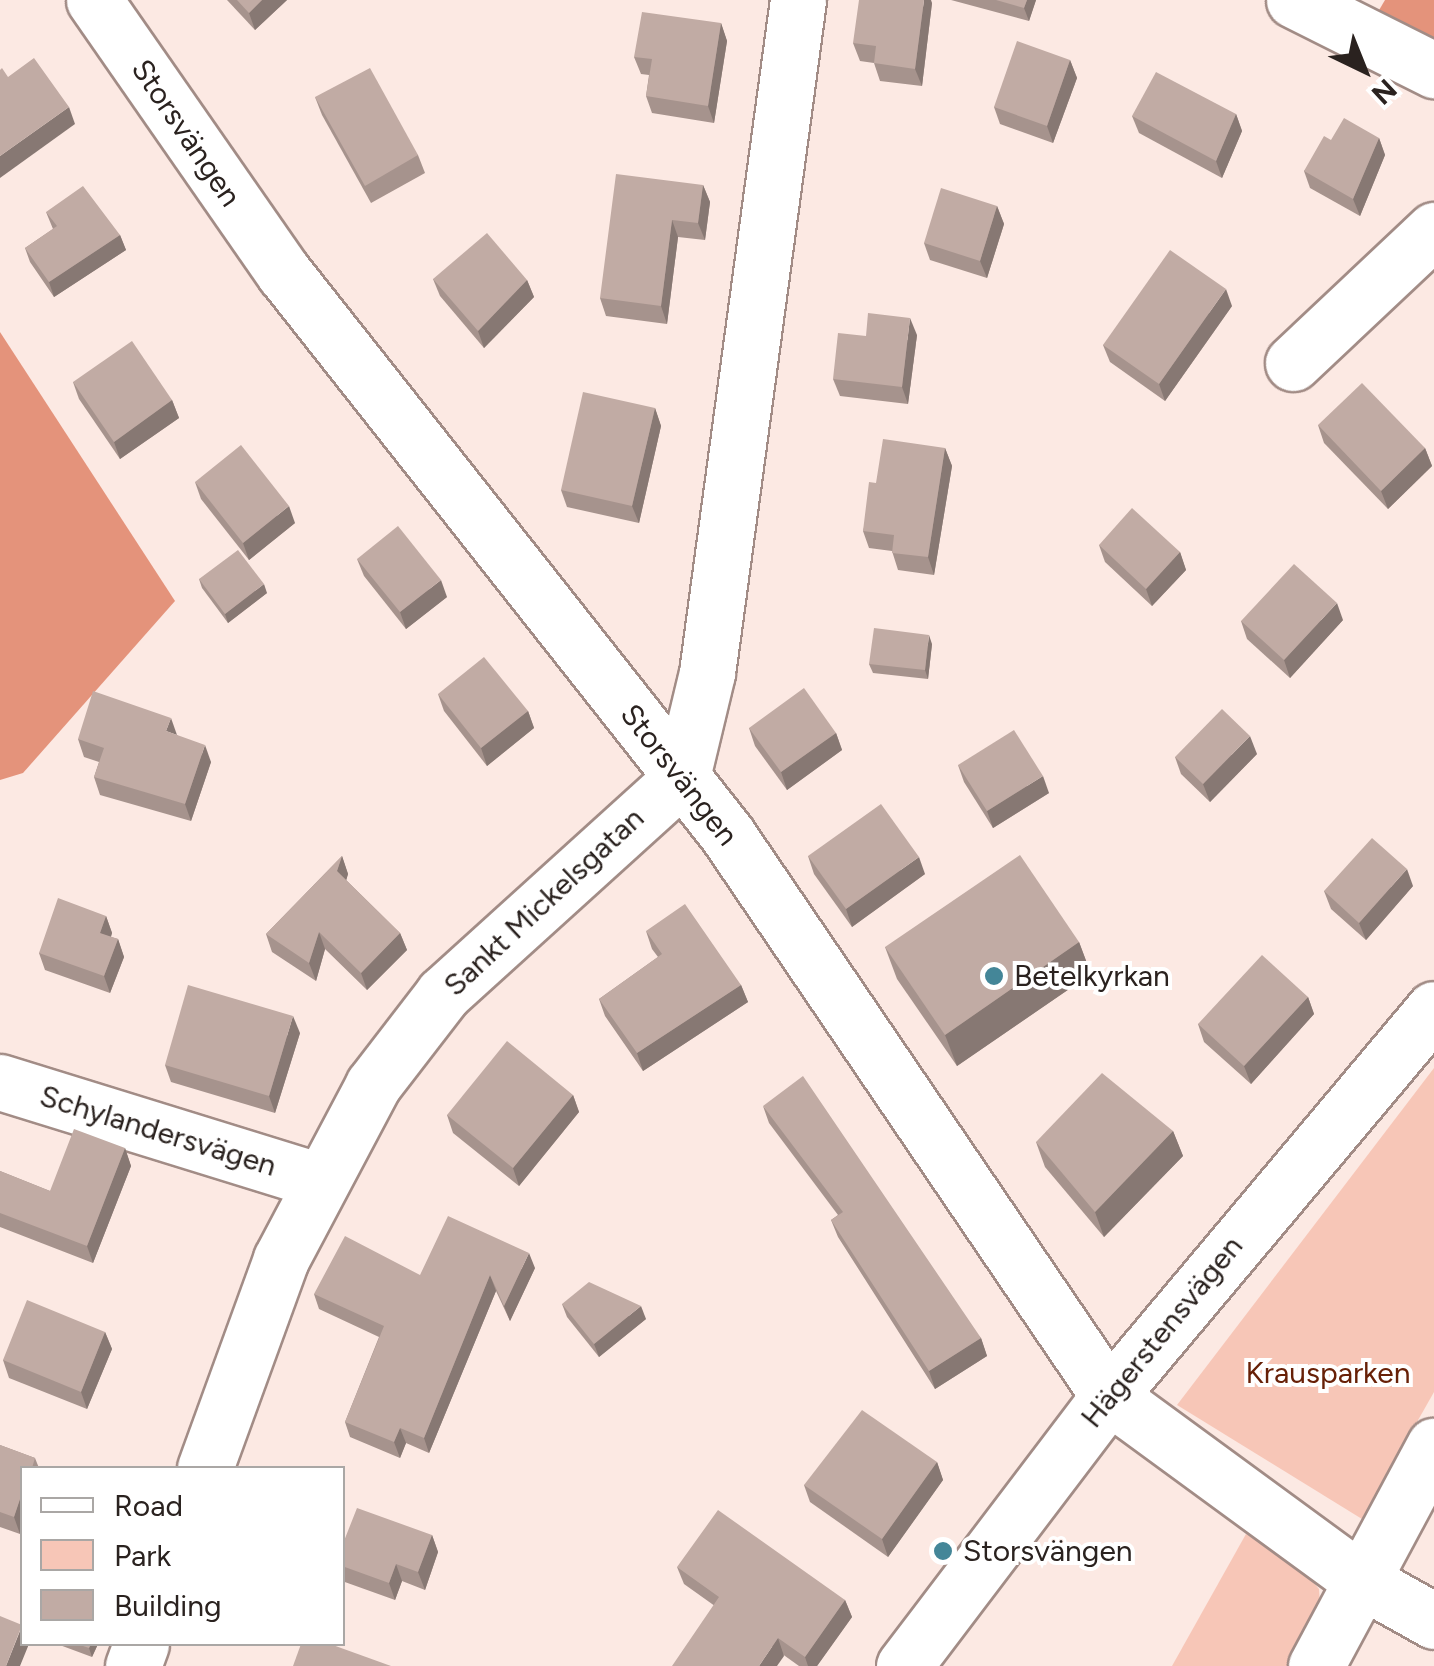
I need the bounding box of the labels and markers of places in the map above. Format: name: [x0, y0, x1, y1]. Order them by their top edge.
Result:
place label: Betelkyrkan: [1014, 958, 1170, 994]
marker: Betelkyrkan: [983, 965, 1005, 987]
place label: Storsvängen: [963, 1533, 1133, 1569]
marker: Storsvängen: [932, 1540, 954, 1562]

